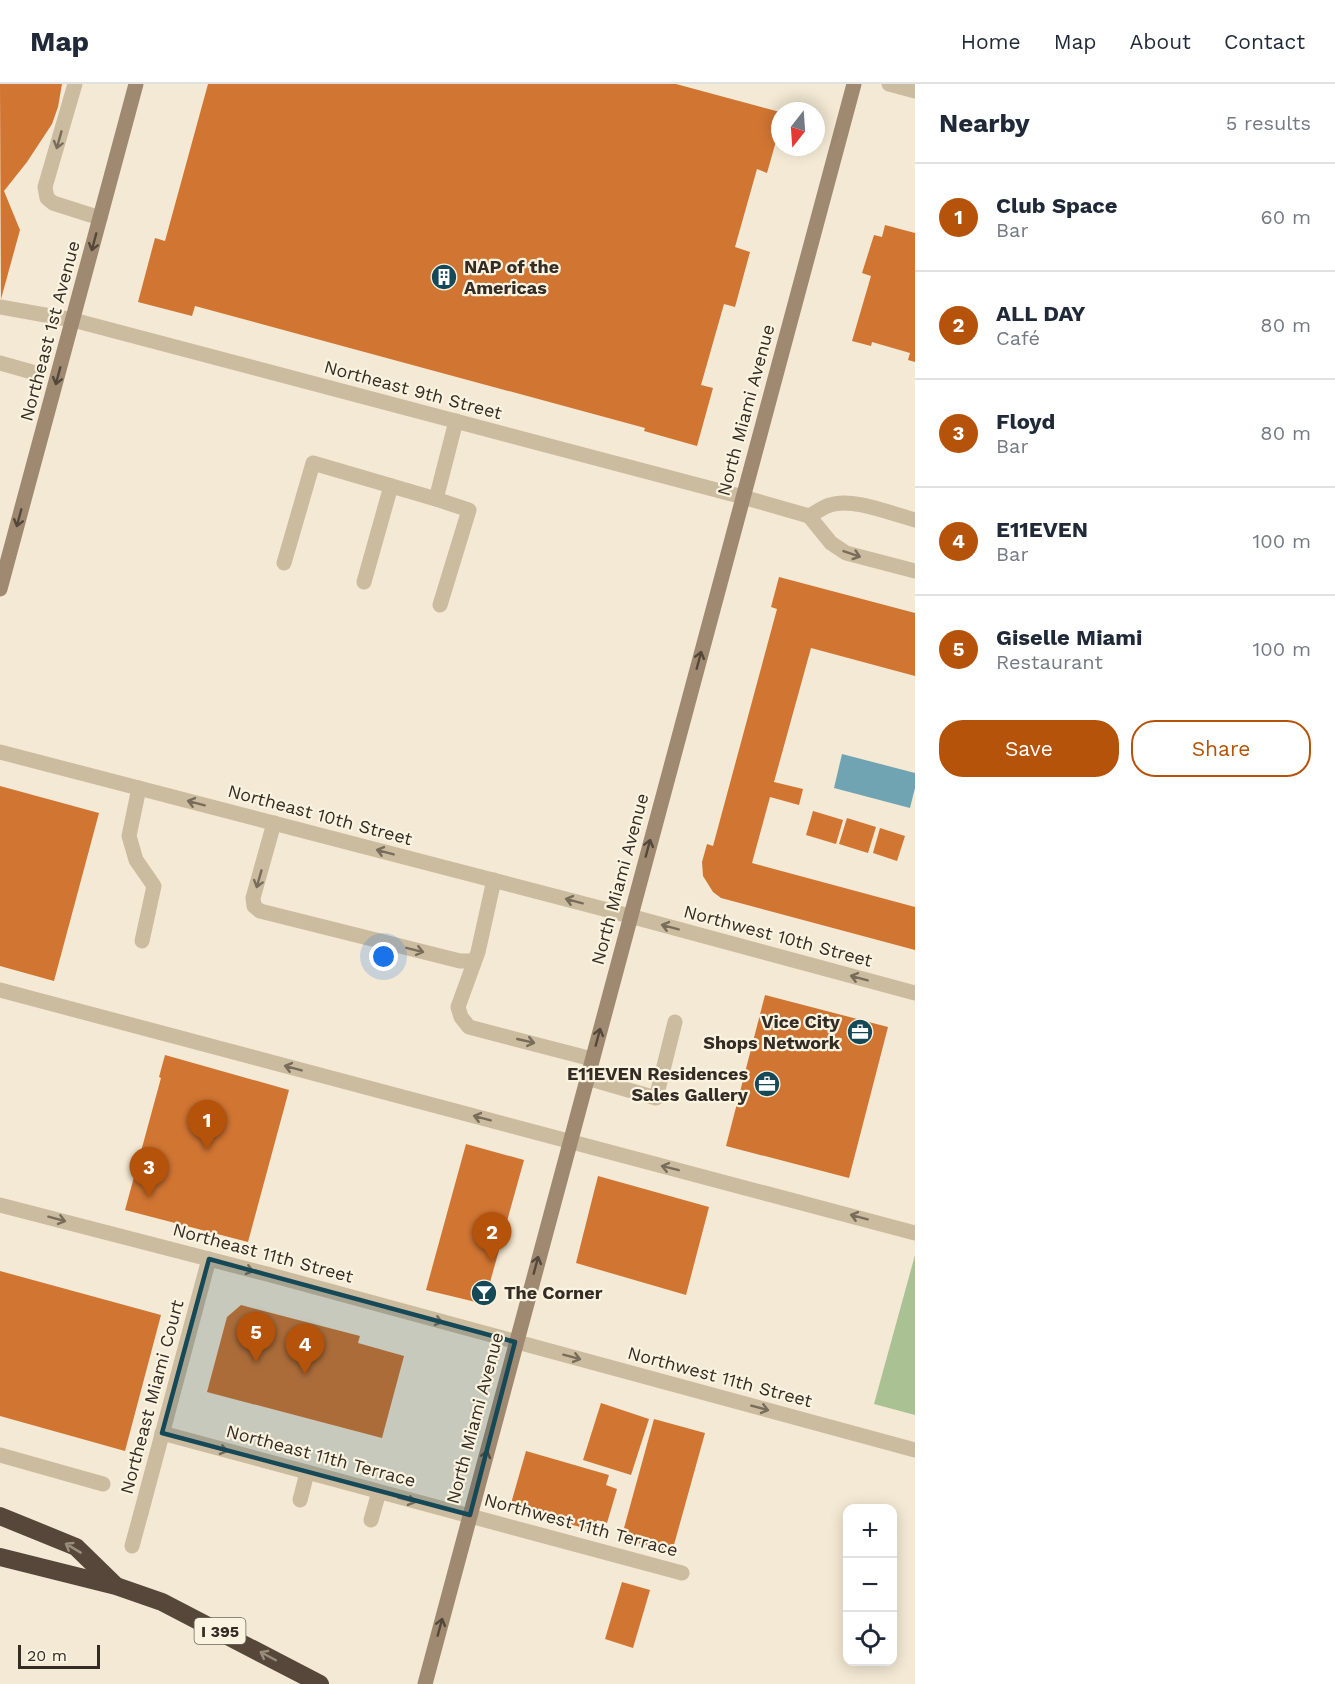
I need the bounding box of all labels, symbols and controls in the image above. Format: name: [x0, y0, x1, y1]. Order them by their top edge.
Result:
text: Map: [30, 25, 89, 58]
text: Home: [961, 29, 1021, 54]
text: Map: [1054, 29, 1097, 54]
text: About: [1130, 29, 1191, 54]
text: Contact: [1224, 29, 1305, 54]
north arrow: [771, 102, 825, 156]
text: Nearby: [939, 108, 1030, 138]
text: 5 results: [1226, 111, 1311, 135]
one-way arrow: [52, 130, 64, 149]
text: Club Space: [996, 193, 1118, 218]
text: 1: [954, 205, 963, 229]
text: 60 m: [1261, 205, 1311, 229]
text: Bar: [996, 218, 1029, 242]
one-way arrow: [88, 232, 99, 251]
street label: Northeast 1st Avenue: [15, 238, 84, 423]
place label: NAP of the Americas: [464, 256, 559, 298]
building icon: NAP of the Americas: [429, 262, 459, 292]
text: ALL DAY: [996, 301, 1086, 326]
text: 2: [953, 313, 964, 337]
text: 80 m: [1260, 313, 1311, 337]
street label: North Miami Avenue: [712, 322, 779, 498]
text: Café: [996, 326, 1040, 350]
street label: Northeast 9th Street: [322, 356, 505, 423]
one-way arrow: [52, 367, 63, 386]
text: Floyd: [996, 409, 1055, 434]
text: 3: [953, 421, 964, 445]
text: 80 m: [1260, 421, 1311, 445]
text: Bar: [996, 434, 1029, 458]
one-way arrow: [13, 508, 24, 527]
text: E11EVEN: [996, 517, 1088, 542]
text: 4: [952, 529, 965, 553]
text: 100 m: [1252, 529, 1311, 553]
text: Bar: [996, 542, 1029, 566]
one-way arrow: [842, 549, 860, 560]
text: Giselle Miami: [996, 625, 1142, 650]
text: 5: [953, 637, 964, 661]
text: 100 m: [1252, 637, 1311, 661]
text: Restaurant: [996, 650, 1103, 674]
one-way arrow: [694, 651, 705, 670]
button: Save: [939, 720, 1119, 777]
button: Share: [1131, 720, 1311, 777]
street label: Northeast 10th Street: [226, 780, 415, 849]
street label: North Miami Avenue: [586, 791, 653, 967]
one-way arrow: [187, 796, 206, 808]
one-way arrow: [643, 839, 655, 858]
one-way arrow: [376, 846, 395, 857]
one-way arrow: [252, 870, 264, 889]
one-way arrow: [564, 895, 583, 906]
street label: Northwest 10th Street: [682, 900, 875, 971]
one-way arrow: [661, 920, 680, 932]
your location: [369, 942, 398, 971]
one-way arrow: [405, 944, 424, 956]
one-way arrow: [849, 972, 868, 983]
place label: Vice City Shops Network: [703, 1011, 841, 1053]
office icon: Vice City Shops Network: [845, 1017, 875, 1047]
one-way arrow: [593, 1027, 605, 1046]
one-way arrow: [516, 1036, 535, 1047]
one-way arrow: [284, 1062, 303, 1074]
place label: E11EVEN Residences Sales Gallery: [567, 1063, 749, 1105]
office icon: E11EVEN Residences Sales Gallery: [752, 1069, 782, 1099]
pin: 1: [188, 1100, 226, 1150]
one-way arrow: [472, 1111, 491, 1123]
pin: 3: [130, 1148, 168, 1197]
one-way arrow: [661, 1162, 680, 1174]
one-way arrow: [849, 1211, 868, 1223]
pin: 2: [472, 1212, 512, 1262]
one-way arrow: [47, 1214, 66, 1226]
street label: Northeast 11th Street: [171, 1218, 356, 1287]
one-way arrow: [531, 1256, 543, 1275]
one-way arrow: [235, 1263, 254, 1275]
bar icon: The Corner: [469, 1278, 499, 1308]
place label: The Corner: [504, 1282, 603, 1303]
street label: Northeast Miami Court: [115, 1297, 188, 1496]
pin: 5: [236, 1312, 276, 1362]
one-way arrow: [424, 1314, 443, 1326]
pin: 4: [286, 1324, 324, 1374]
street label: North Miami Avenue: [441, 1330, 508, 1506]
street label: Northwest 11th Street: [626, 1342, 815, 1411]
one-way arrow: [562, 1352, 581, 1364]
one-way arrow: [750, 1403, 769, 1414]
street label: Northeast 11th Terrace: [224, 1420, 418, 1491]
one-way arrow: [209, 1443, 228, 1455]
one-way arrow: [479, 1449, 491, 1468]
street label: Northwest 11th Terrace: [482, 1489, 680, 1561]
one-way arrow: [397, 1495, 416, 1506]
map controls: [843, 1504, 897, 1666]
button: +: [843, 1504, 897, 1558]
one-way arrow: [65, 1541, 82, 1553]
button: −: [843, 1558, 897, 1612]
button: locate: [843, 1612, 897, 1666]
road number: I 395: [194, 1618, 246, 1644]
one-way arrow: [434, 1618, 446, 1637]
scale bar: [18, 1642, 100, 1670]
text: 20 m: [27, 1646, 67, 1665]
one-way arrow: [260, 1650, 277, 1662]

